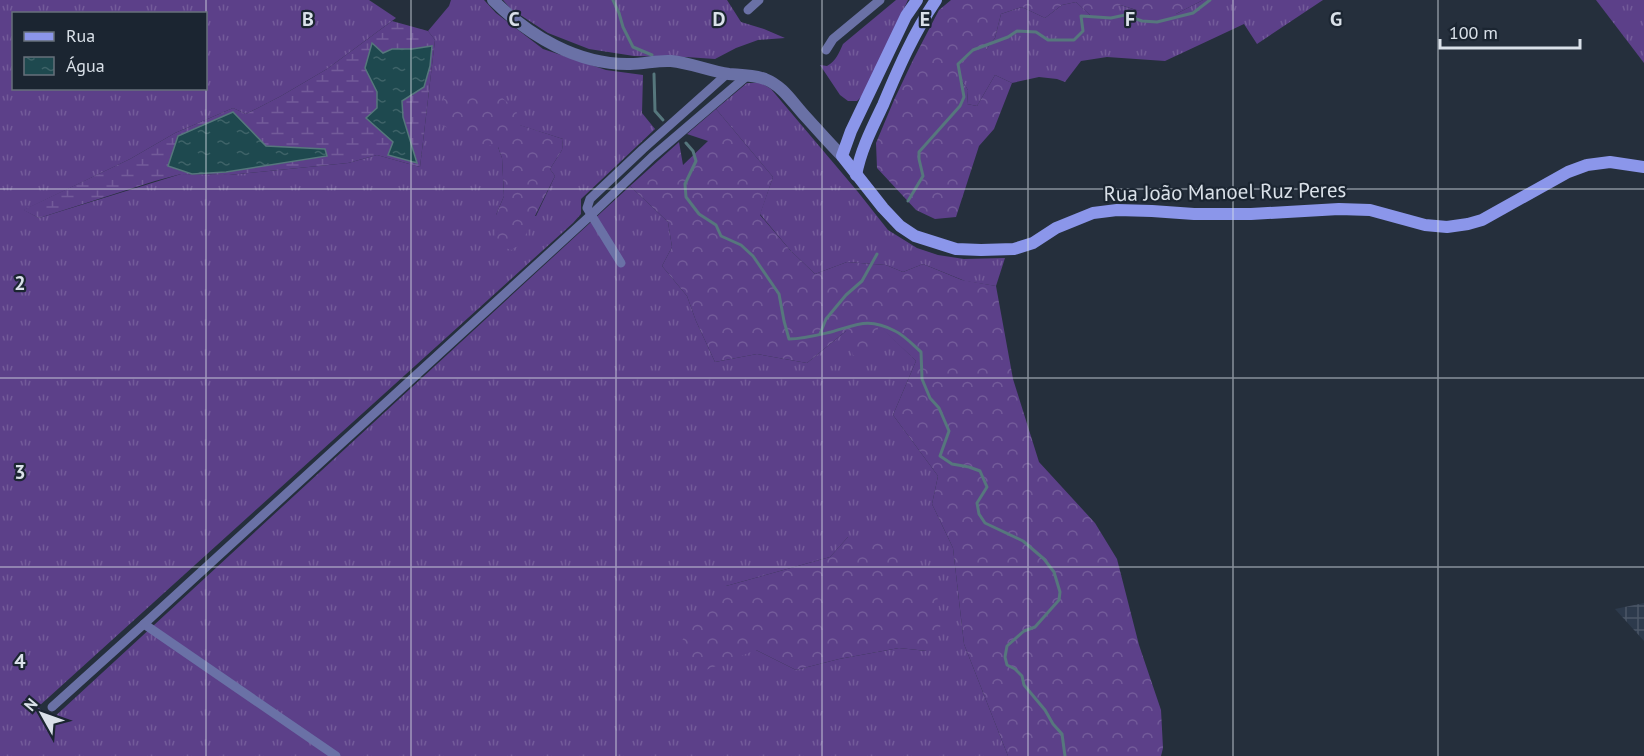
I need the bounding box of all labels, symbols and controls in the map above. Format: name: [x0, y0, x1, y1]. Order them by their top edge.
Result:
text: B: [302, 6, 314, 32]
text: C: [508, 6, 520, 32]
text: D: [713, 6, 726, 32]
text: E: [920, 6, 930, 32]
text: F: [1125, 6, 1135, 32]
text: G: [1330, 6, 1342, 32]
legend: [12, 12, 207, 90]
scale bar: [1440, 12, 1580, 50]
text: 100 m: [1449, 21, 1498, 44]
text: Rua: [66, 24, 95, 47]
text: Água: [66, 54, 105, 77]
street label: Rua João Manoel Ruz Peres: [1103, 176, 1347, 207]
text: 2: [14, 270, 26, 296]
text: 3: [14, 459, 26, 485]
text: 4: [14, 648, 26, 674]
north arrow: [12, 684, 72, 744]
text: N: [19, 694, 42, 715]

